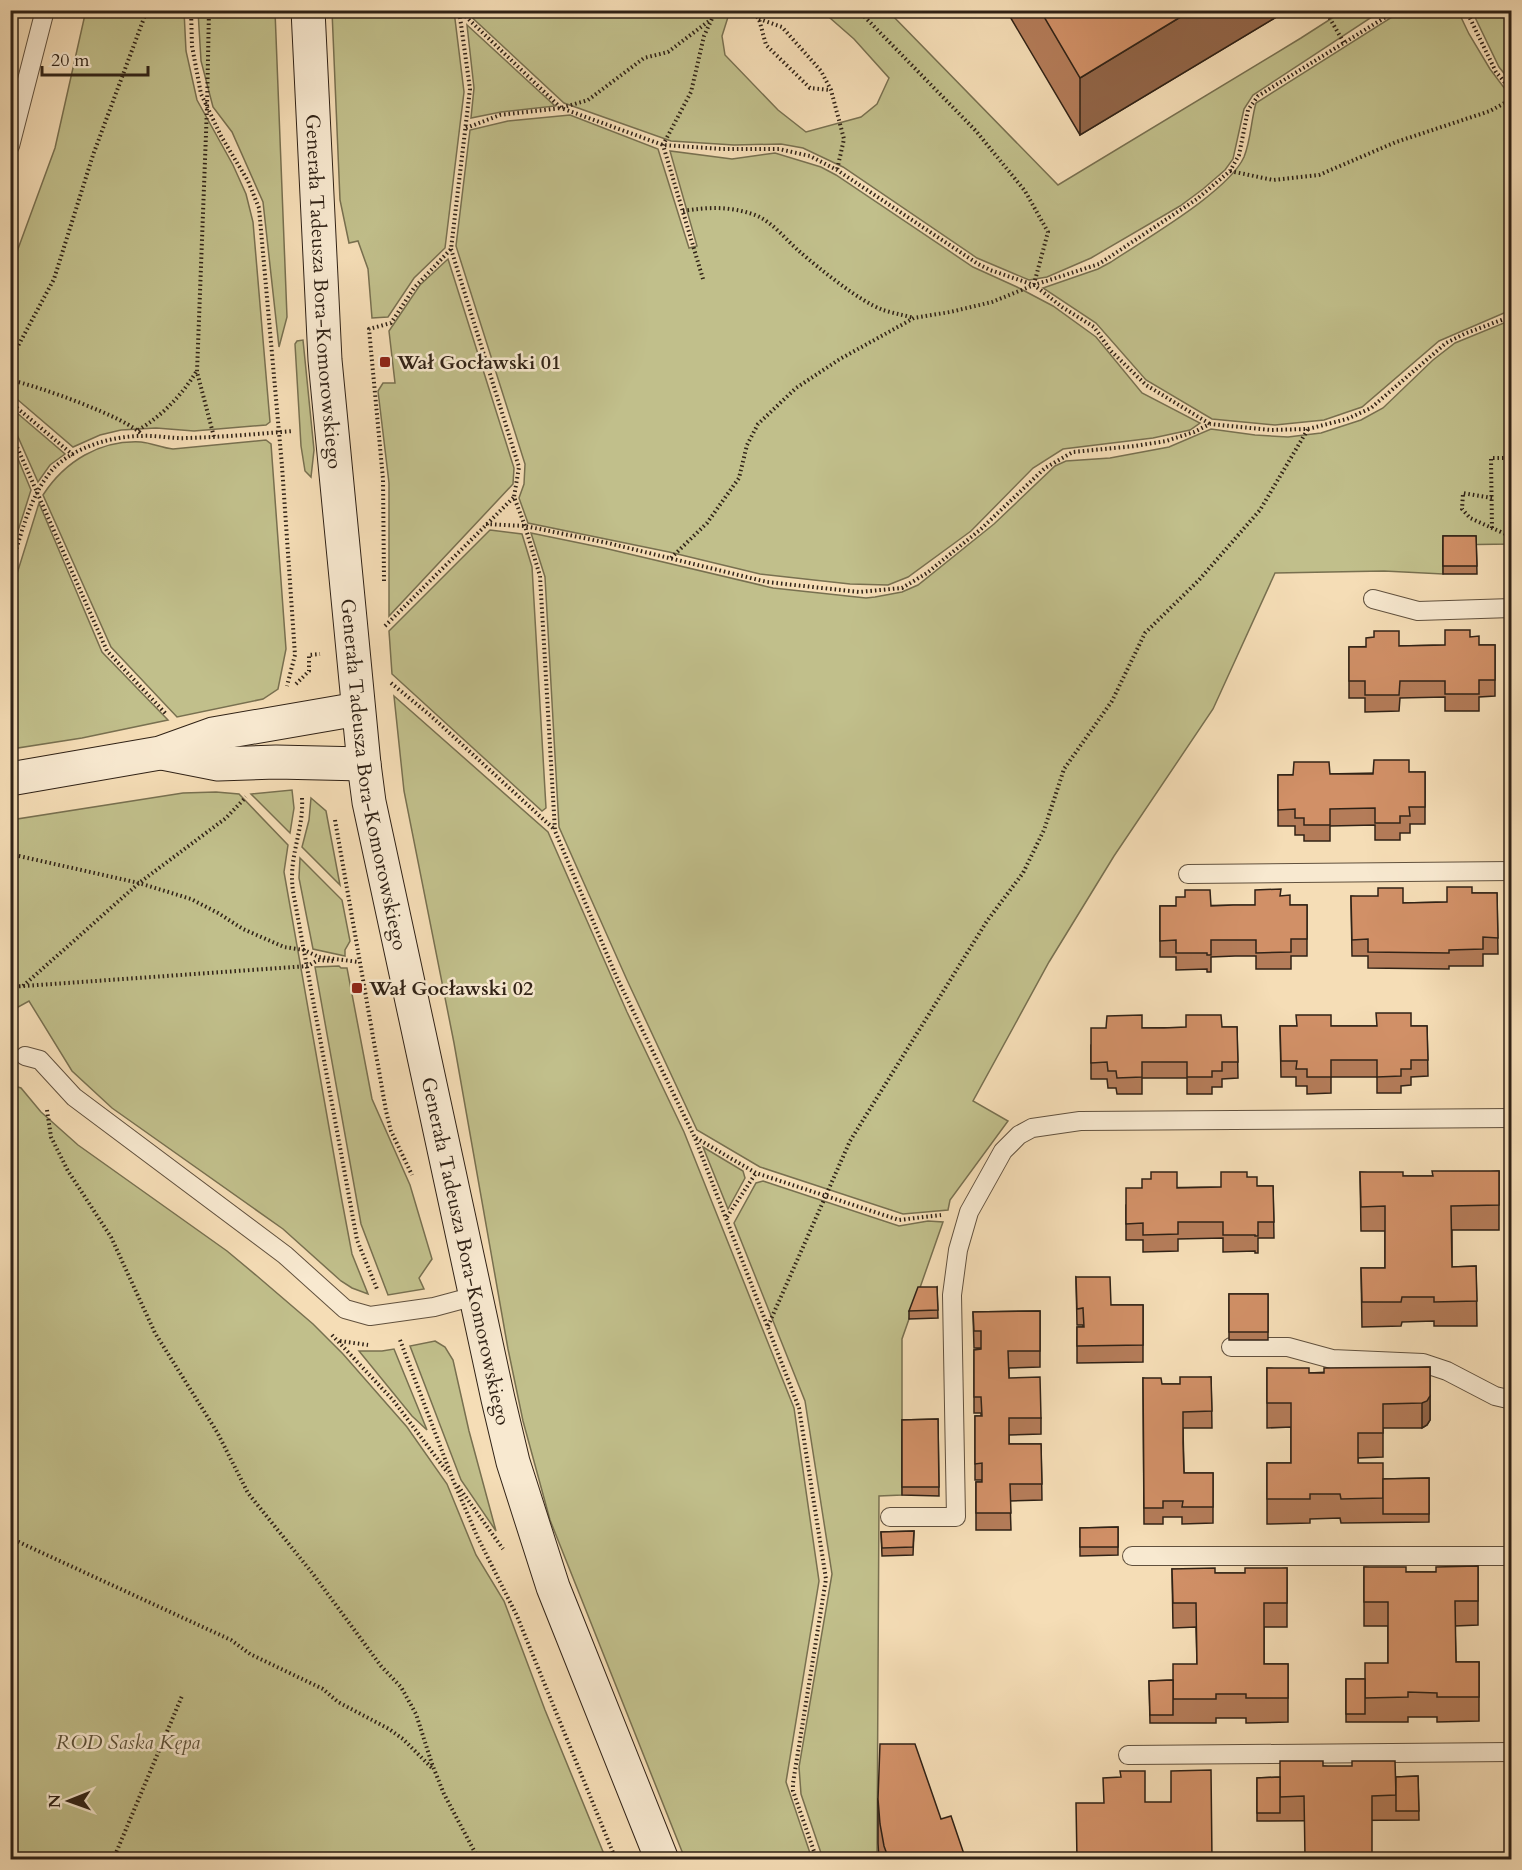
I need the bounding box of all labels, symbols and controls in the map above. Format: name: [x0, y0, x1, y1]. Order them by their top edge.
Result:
scale bar: [42, 39, 148, 77]
text: 20 m: [51, 48, 90, 73]
street label: Generała Tadeusza Bora-Komorowskiego: [299, 113, 348, 470]
place label: Wał Gocławski 01: [396, 349, 561, 376]
marker: Wał Gocławski 01: [378, 355, 392, 369]
street label: Generała Tadeusza Bora-Komorowskiego: [334, 597, 414, 953]
place label: Wał Gocławski 02: [368, 975, 533, 1002]
marker: Wał Gocławski 02: [350, 981, 364, 995]
street label: Generała Tadeusza Bora-Komorowskiego: [415, 1074, 517, 1428]
park label: ROD Saska Kępa: [56, 1729, 200, 1756]
north arrow: [39, 1771, 99, 1831]
text: N: [44, 1794, 66, 1808]

